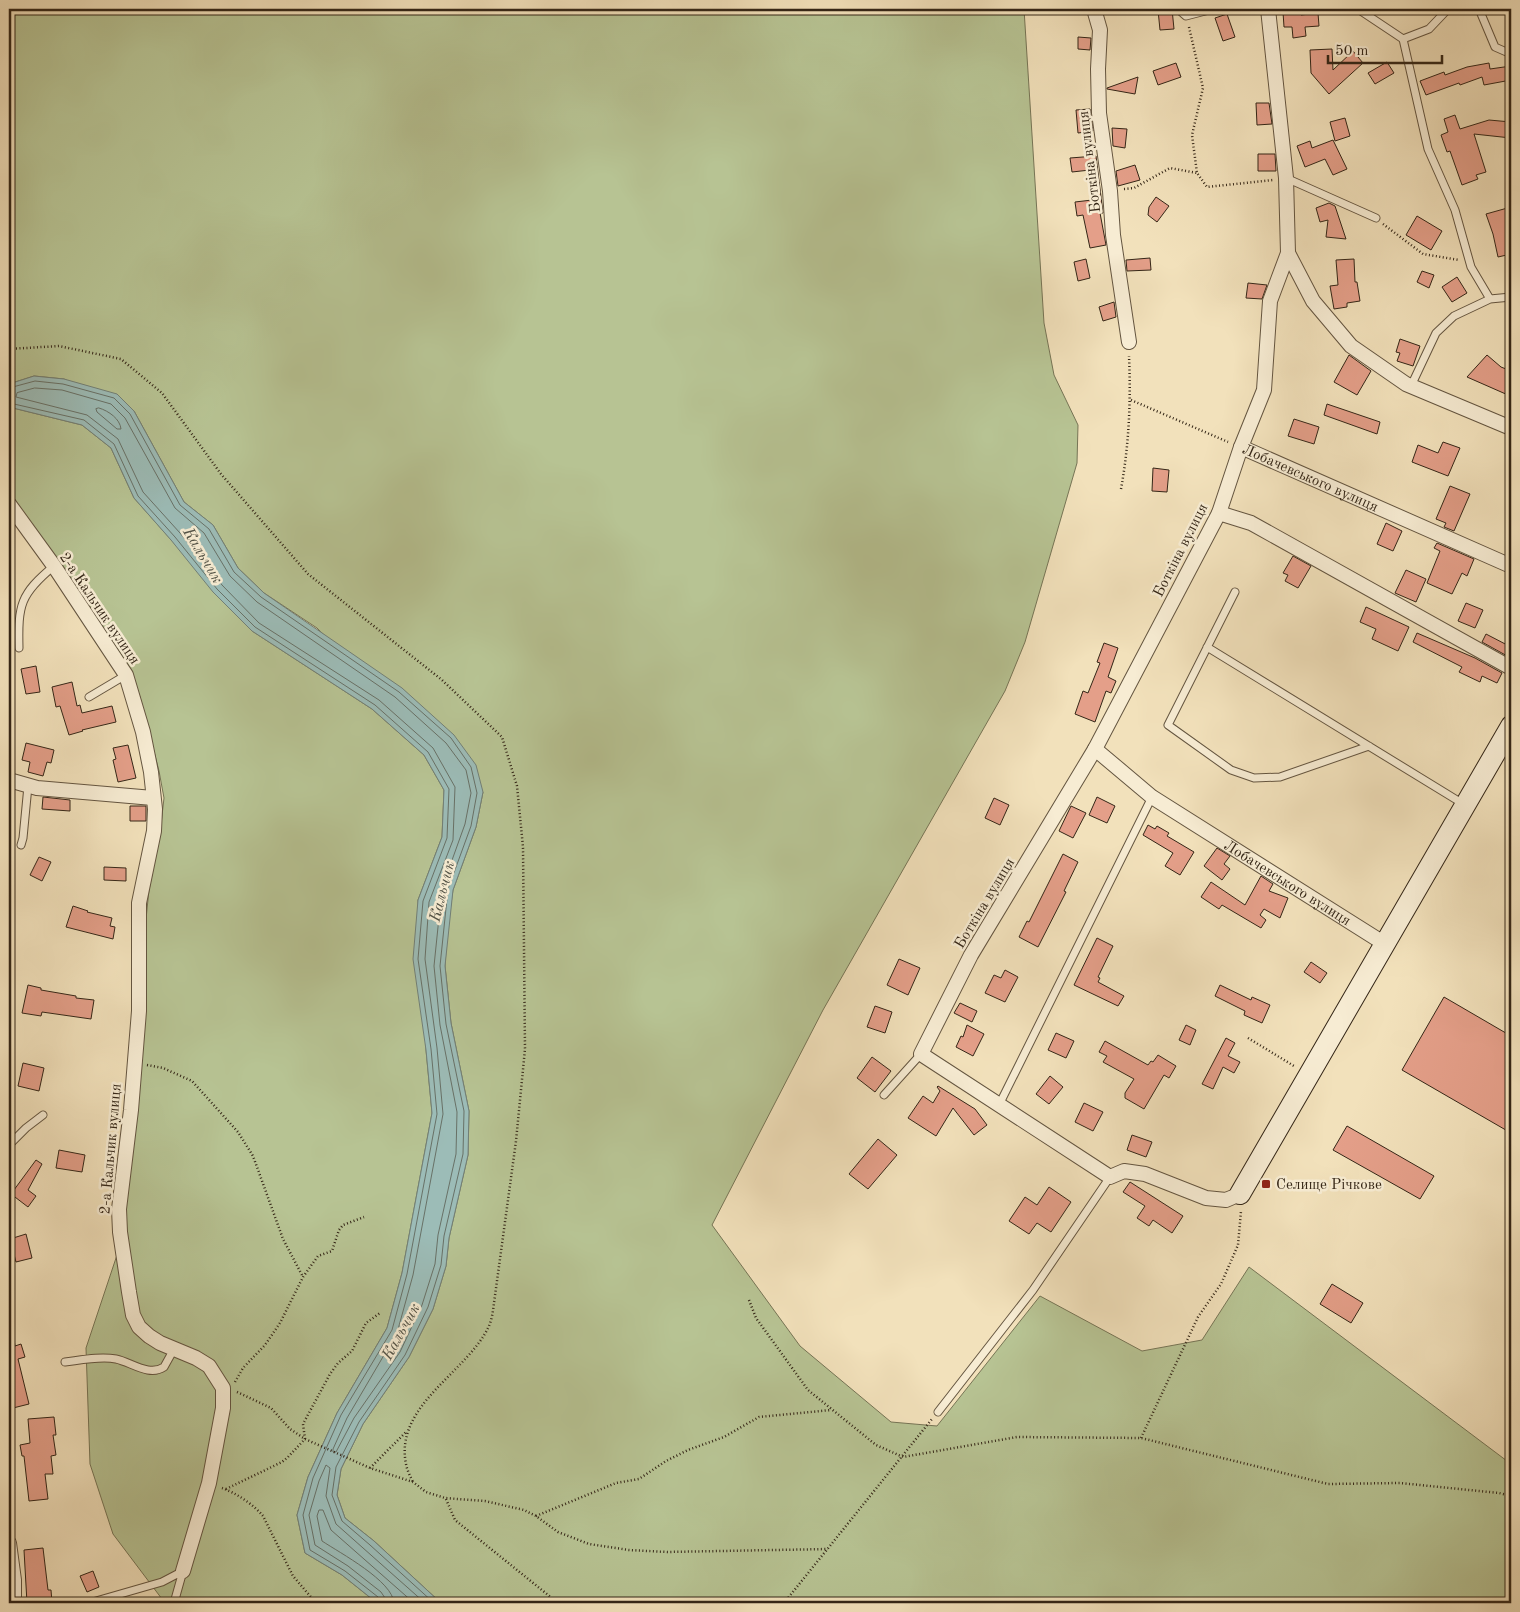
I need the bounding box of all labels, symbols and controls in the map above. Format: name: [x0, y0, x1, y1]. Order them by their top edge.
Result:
scale bar: [1328, 32, 1441, 64]
text: 50 m: [1335, 44, 1369, 59]
street label: Боткіна вулиця: [1077, 110, 1104, 214]
street label: Лобачевського вулиця: [1240, 443, 1380, 516]
street label: Боткіна вулиця: [1151, 501, 1211, 600]
water label: Кальчик: [179, 524, 225, 587]
street label: 2-а Кальчик вулиця: [56, 550, 142, 668]
street label: Лобачевського вулиця: [1221, 838, 1353, 930]
street label: Боткіна вулиця: [952, 856, 1018, 952]
water label: Кальчик: [427, 859, 458, 925]
street label: 2-а Кальчик вулиця: [98, 1083, 125, 1215]
marker: Селище Річкове: [1260, 1178, 1272, 1190]
place label: Селище Річкове: [1276, 1178, 1382, 1193]
water label: Кальчик: [379, 1301, 424, 1364]

